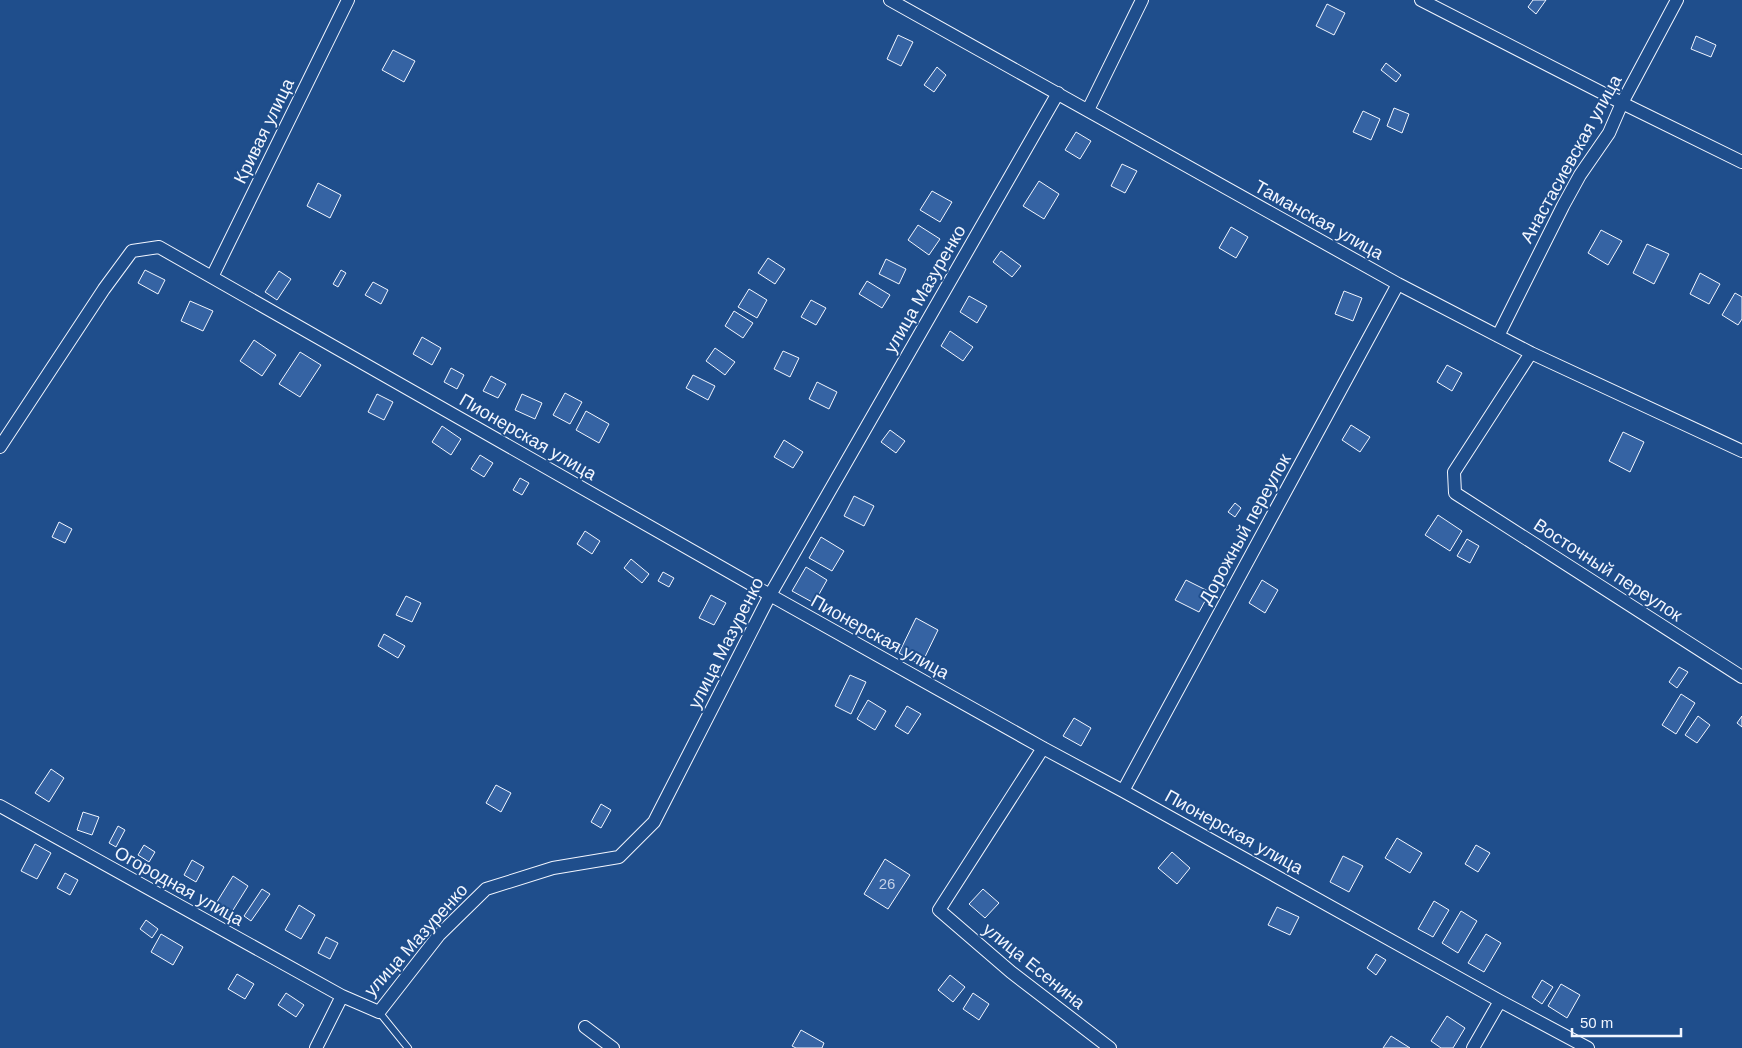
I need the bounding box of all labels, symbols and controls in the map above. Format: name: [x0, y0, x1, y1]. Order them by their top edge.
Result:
street label: Анастасиевская улица: [1516, 71, 1626, 246]
street label: Кривая улица: [230, 74, 298, 187]
street label: Таманская улица: [1251, 176, 1388, 264]
street label: улица Мазуренко: [880, 221, 970, 357]
street label: Пионерская улица: [456, 390, 601, 485]
street label: Дорожный переулок: [1195, 450, 1295, 608]
street label: Восточный переулок: [1530, 515, 1686, 625]
street label: улица Мазуренко: [684, 574, 768, 712]
street label: Пионерская улица: [808, 591, 953, 684]
street label: Пионерская улица: [1162, 786, 1307, 879]
street label: Огородная улица: [111, 842, 248, 930]
house number: 26: [879, 875, 895, 892]
street label: улица Мазуренко: [360, 880, 472, 1000]
street label: улица Есенина: [979, 919, 1090, 1014]
scale bar: [1572, 1006, 1681, 1038]
text: 50 m: [1580, 1014, 1613, 1031]

